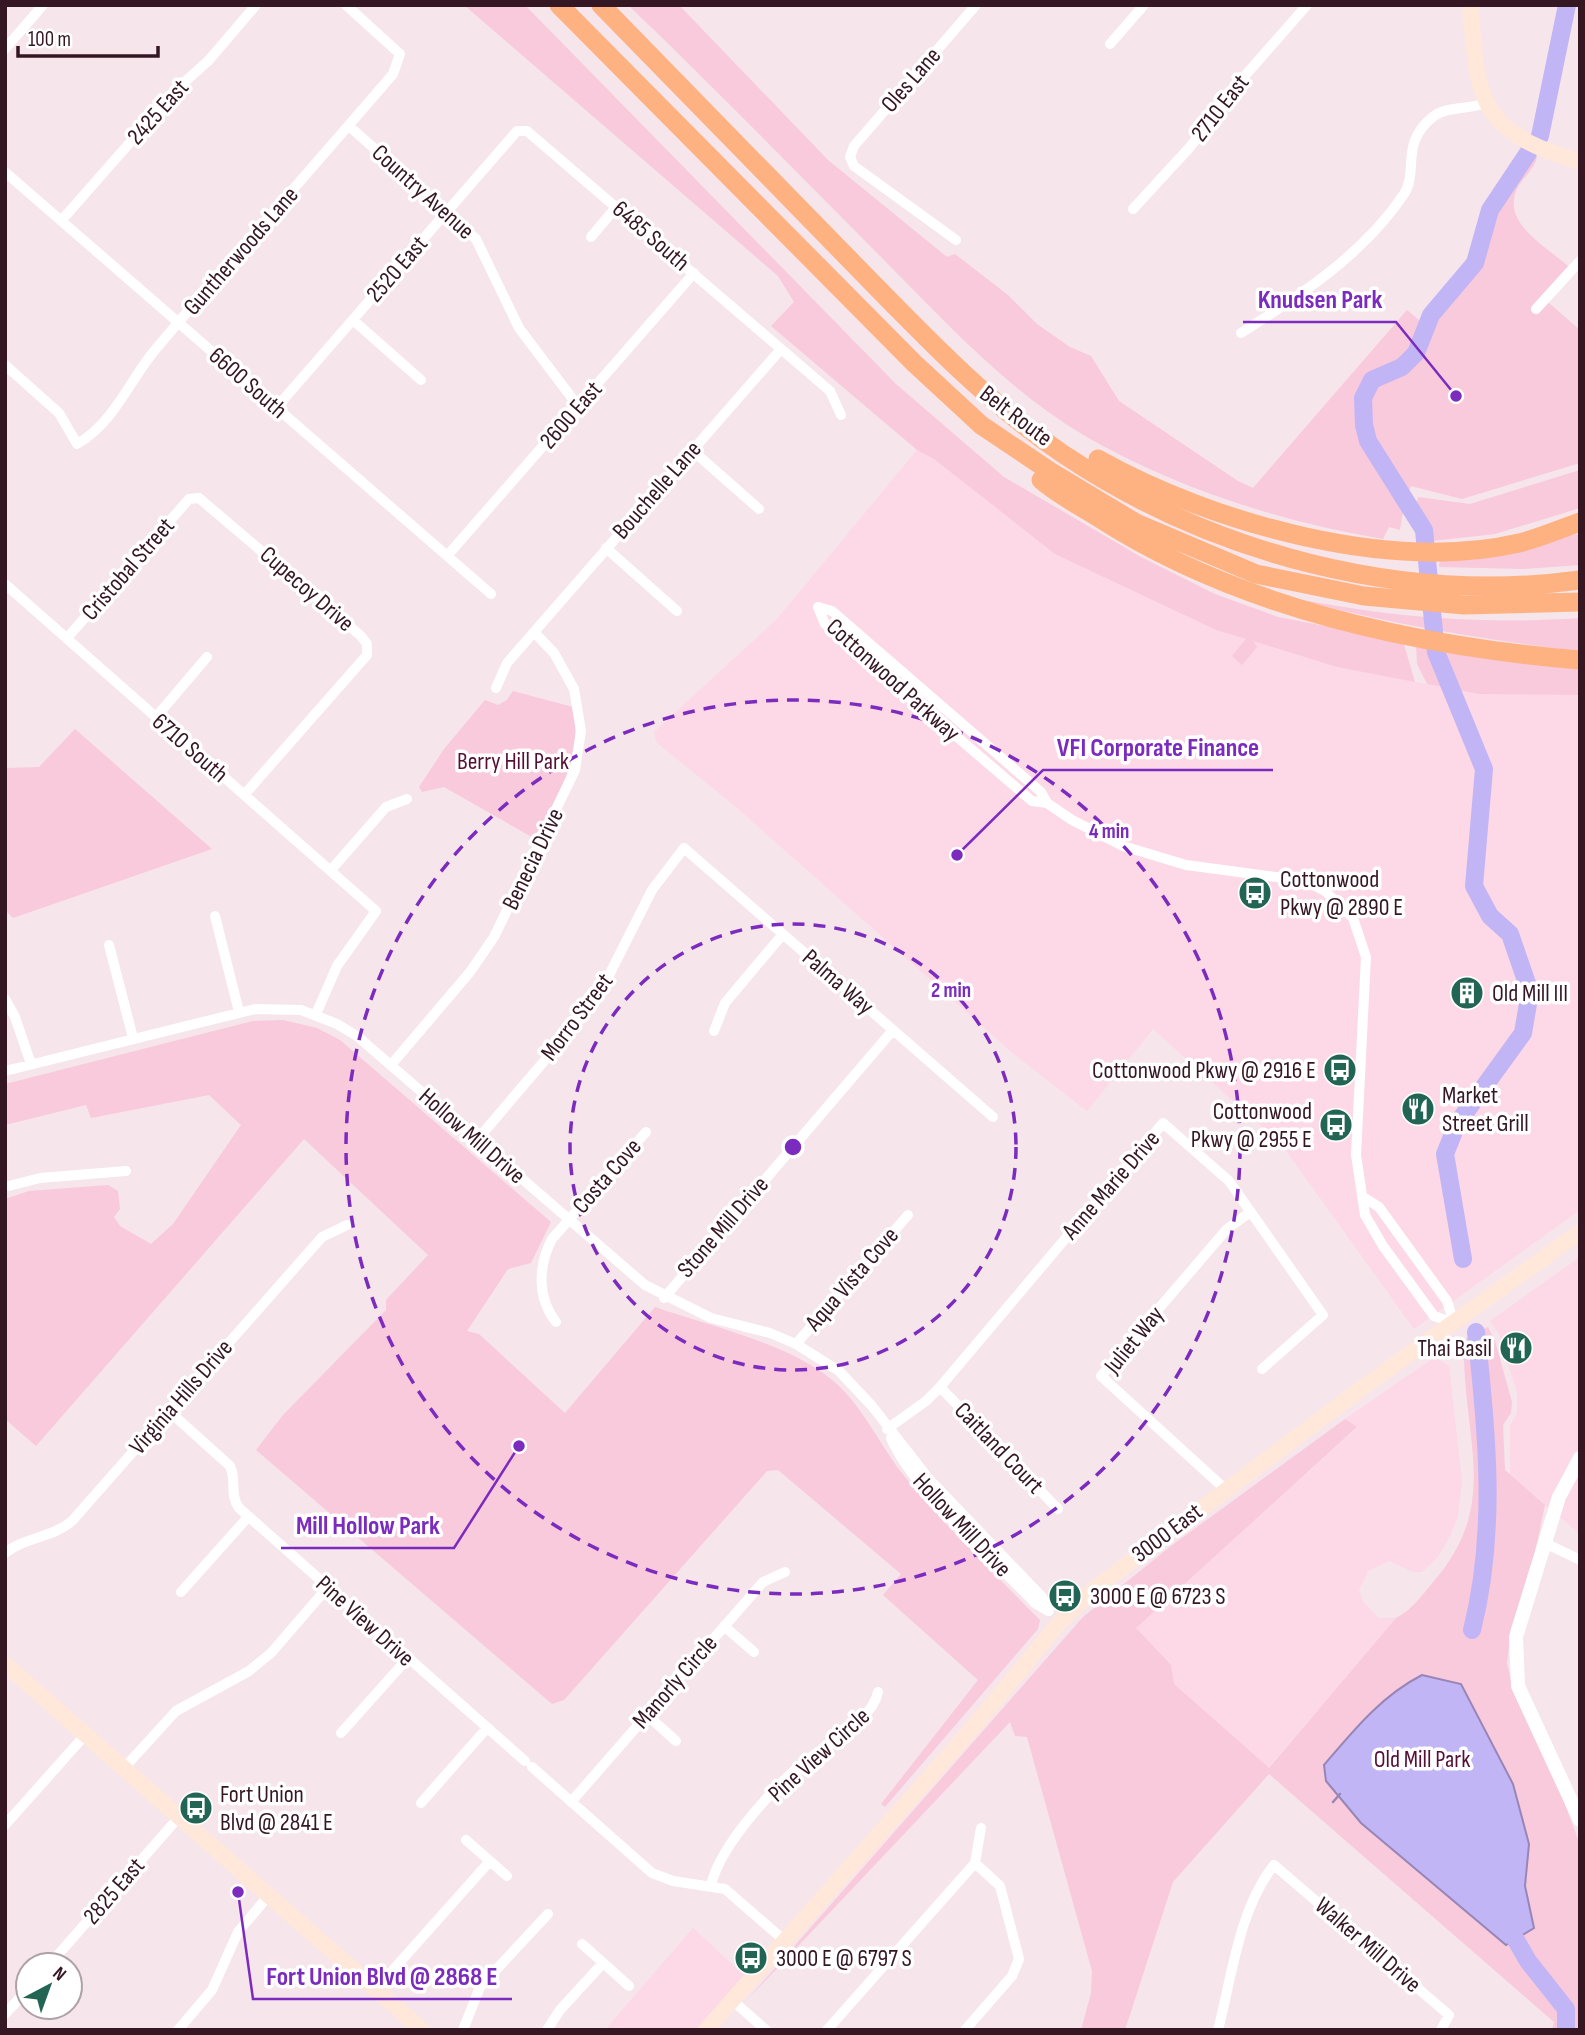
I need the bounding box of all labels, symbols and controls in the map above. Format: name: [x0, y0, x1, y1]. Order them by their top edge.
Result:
scale bar: [18, 14, 158, 58]
text: 100 m: [28, 27, 71, 52]
street label: Oles Lane: [875, 42, 947, 118]
street label: 2710 East: [1185, 69, 1255, 147]
street label: 2425 East: [121, 73, 195, 151]
street label: Country Avenue: [366, 138, 480, 246]
street label: Guntherwoods Lane: [177, 181, 305, 321]
street label: 6485 South: [606, 195, 696, 277]
street label: 2520 East: [360, 230, 434, 308]
callout: Knudsen Park: [1243, 275, 1396, 322]
text: Knudsen Park: [1258, 285, 1382, 316]
street label: 6600 South: [203, 341, 293, 425]
street label: 2600 East: [534, 375, 608, 455]
street label: Belt Route: [974, 379, 1058, 453]
street label: Bouchelle Lane: [606, 435, 708, 545]
street label: Cristobal Street: [75, 512, 181, 626]
street label: Cupecoy Drive: [254, 540, 360, 638]
street label: Cottonwood Parkway: [820, 612, 966, 748]
street label: 6710 South: [146, 707, 234, 789]
callout: VFI Corporate Finance: [1043, 723, 1273, 770]
text: VFI Corporate Finance: [1057, 733, 1259, 764]
park label: Berry Hill Park: [457, 747, 569, 776]
street label: Benecia Drive: [496, 804, 570, 914]
text: 4 min: [1089, 819, 1129, 844]
place label: Cottonwood Pkwy @ 2890 E: [1280, 865, 1403, 922]
bus stop icon: Cottonwood Pkwy @ 2890 E: [1236, 874, 1274, 912]
street label: Palma Way: [796, 943, 880, 1021]
street label: Morro Street: [535, 968, 619, 1066]
building icon: Old Mill III: [1448, 974, 1486, 1012]
text: 2 min: [931, 978, 971, 1003]
place label: Old Mill III: [1492, 979, 1568, 1008]
bus stop icon: Cottonwood Pkwy @ 2916 E: [1321, 1051, 1359, 1089]
place label: Cottonwood Pkwy @ 2916 E: [1092, 1056, 1316, 1085]
place label: Market Street Grill: [1442, 1081, 1529, 1138]
street label: Hollow Mill Drive: [413, 1082, 531, 1190]
restaurant icon: Market Street Grill: [1399, 1090, 1437, 1128]
place label: Cottonwood Pkwy @ 2955 E: [1191, 1097, 1312, 1154]
bus stop icon: Cottonwood Pkwy @ 2955 E: [1317, 1106, 1355, 1144]
street label: Anne Marie Drive: [1055, 1125, 1166, 1246]
street label: Costa Cove: [566, 1132, 648, 1220]
centre of rings: [781, 1135, 805, 1159]
street label: Stone Mill Drive: [671, 1171, 775, 1283]
street label: Aqua Vista Cove: [798, 1221, 905, 1337]
street label: Juliet Way: [1097, 1300, 1170, 1380]
restaurant icon: Thai Basil: [1497, 1329, 1535, 1367]
street label: Virginia Hills Drive: [123, 1333, 239, 1461]
place label: Thai Basil: [1417, 1334, 1492, 1363]
street label: Caitland Court: [948, 1396, 1050, 1500]
street label: Hollow Mill Drive: [907, 1467, 1017, 1583]
street label: 3000 East: [1126, 1497, 1208, 1569]
callout: Mill Hollow Park: [281, 1501, 454, 1548]
text: Mill Hollow Park: [296, 1511, 440, 1542]
street label: Pine View Drive: [310, 1569, 420, 1673]
bus stop icon: 3000 E @ 6723 S: [1046, 1577, 1084, 1615]
place label: 3000 E @ 6723 S: [1090, 1582, 1226, 1611]
street label: Manorly Circle: [627, 1629, 723, 1735]
street label: Pine View Circle: [762, 1702, 876, 1808]
park label: Old Mill Park: [1374, 1745, 1470, 1774]
place label: Fort Union Blvd @ 2841 E: [220, 1780, 333, 1837]
bus stop icon: Fort Union Blvd @ 2841 E: [177, 1789, 215, 1827]
street label: 2825 East: [77, 1852, 151, 1930]
street label: Walker Mill Drive: [1309, 1891, 1427, 1999]
bus stop icon: 3000 E @ 6797 S: [732, 1939, 770, 1977]
place label: 3000 E @ 6797 S: [776, 1944, 912, 1973]
north arrow: [14, 1951, 84, 2021]
callout: Fort Union Blvd @ 2868 E: [253, 1952, 512, 1999]
text: N: [48, 1962, 71, 1986]
text: Fort Union Blvd @ 2868 E: [266, 1962, 498, 1993]

